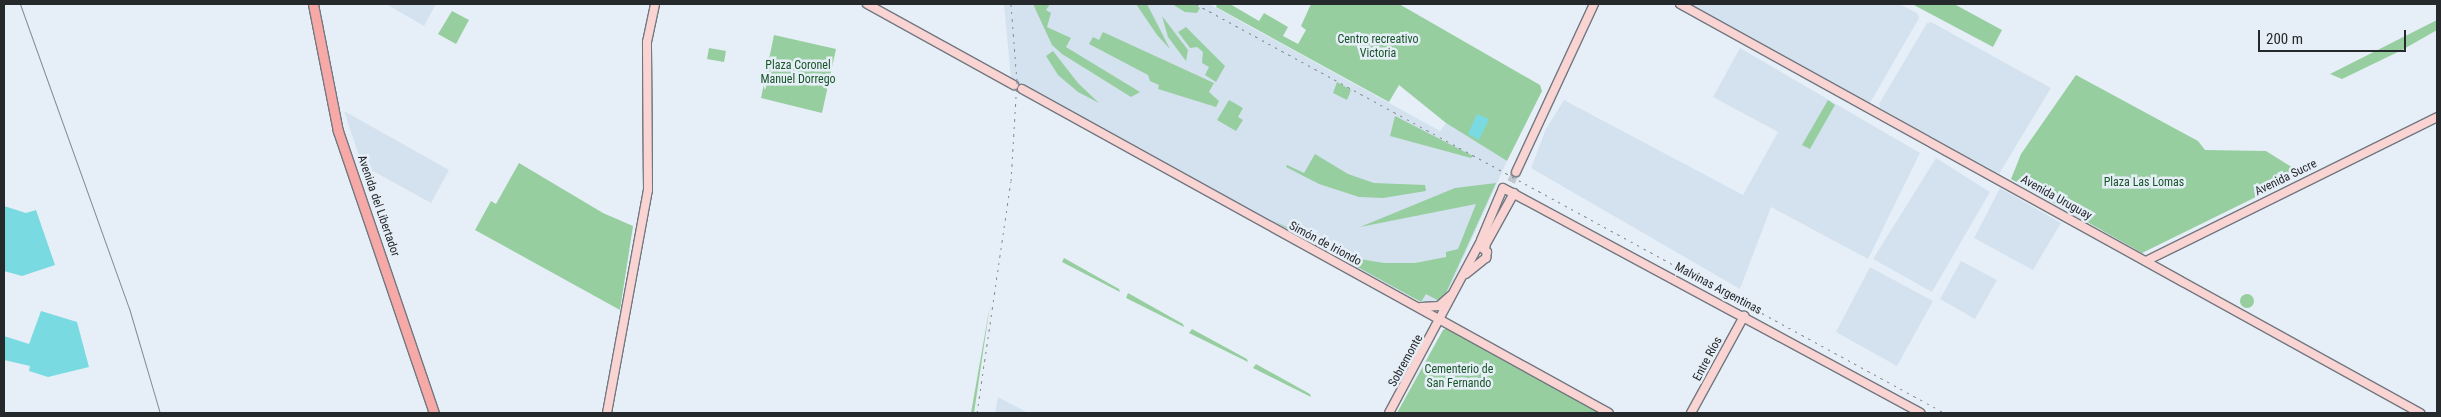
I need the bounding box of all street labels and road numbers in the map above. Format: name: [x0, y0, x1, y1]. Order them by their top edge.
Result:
street label: Avenida del Libertador: [354, 153, 402, 259]
street label: Avenida Sucre: [2253, 157, 2319, 199]
street label: Avenida Uruguay: [2018, 173, 2094, 223]
street label: Simón de Iriondo: [1286, 219, 1364, 269]
street label: Malvinas Argentinas: [1672, 260, 1764, 318]
street label: Sobremonte: [1386, 332, 1426, 390]
street label: Entre Ríos: [1690, 334, 1726, 384]

